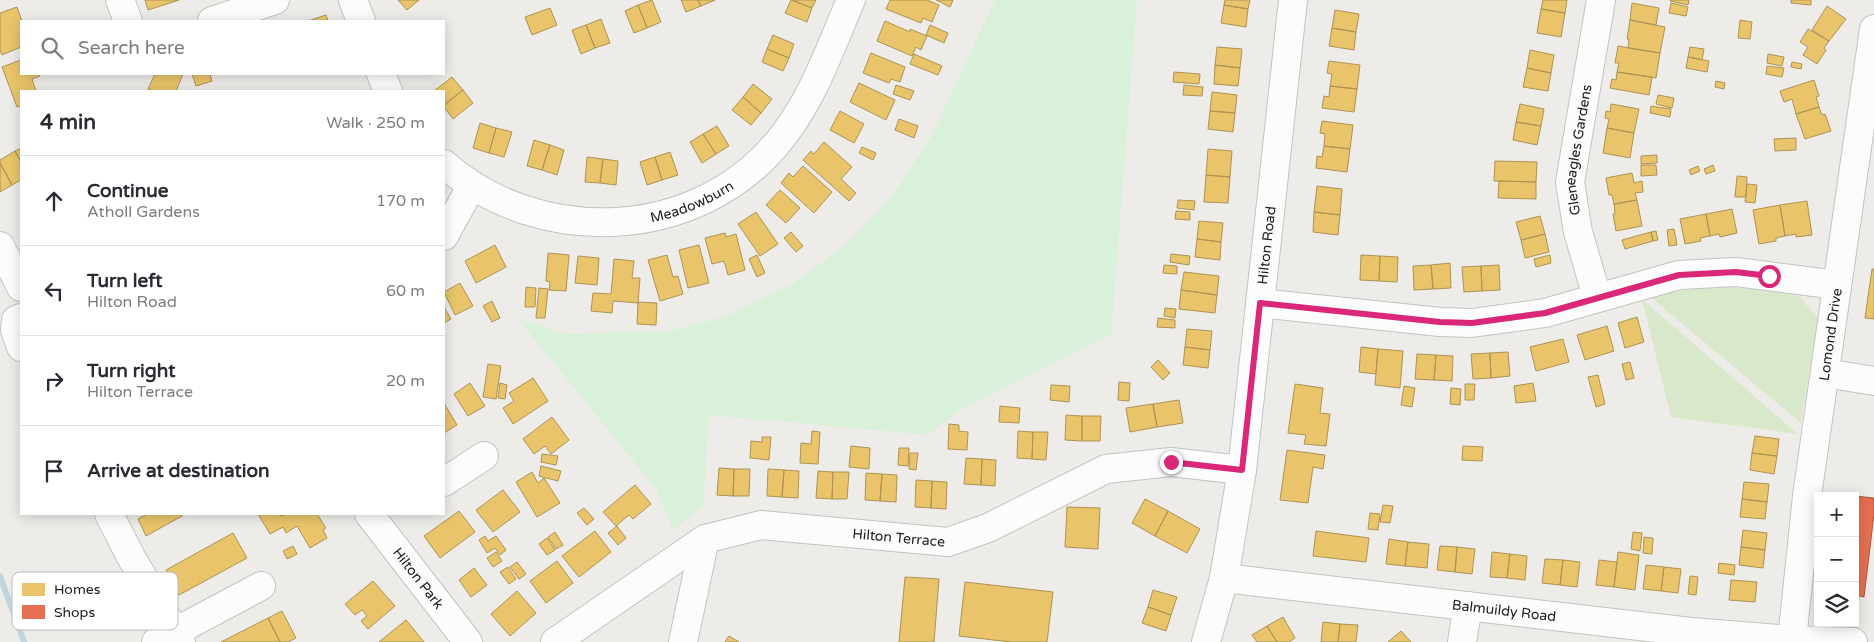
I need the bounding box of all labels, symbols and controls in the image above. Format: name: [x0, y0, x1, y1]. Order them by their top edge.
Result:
search box: [20, 20, 445, 75]
icon: search: [38, 34, 66, 62]
text: Search here: [78, 37, 185, 59]
street label: Gleneagles Gardens: [1561, 83, 1595, 217]
text: 4 min: [40, 110, 96, 135]
text: Walk · 250 m: [326, 113, 425, 133]
street label: Meadowburn: [648, 177, 737, 226]
text: Continue: [87, 180, 169, 202]
icon: ahead: [40, 187, 68, 215]
text: 170 m: [376, 191, 425, 211]
text: Atholl Gardens: [87, 202, 200, 222]
street label: Hilton Road: [1254, 205, 1279, 285]
route start: [1758, 265, 1781, 288]
text: Turn left: [87, 270, 163, 292]
icon: left: [40, 277, 68, 305]
text: 60 m: [386, 281, 425, 301]
street label: Lomond Drive: [1815, 287, 1845, 382]
text: Hilton Road: [87, 292, 177, 312]
text: Turn right: [87, 360, 175, 382]
icon: right: [40, 367, 68, 395]
text: 20 m: [386, 371, 425, 391]
text: Hilton Terrace: [87, 382, 193, 402]
route end: [1160, 451, 1183, 474]
icon: arrive: [40, 457, 68, 485]
text: Arrive at destination: [87, 460, 270, 482]
map controls: [1814, 492, 1859, 627]
button: +: [1814, 492, 1859, 537]
street label: Hilton Terrace: [852, 525, 946, 550]
button: −: [1814, 537, 1859, 582]
street label: Hilton Park: [389, 544, 448, 613]
legend: [12, 572, 178, 630]
text: Homes: [54, 581, 101, 598]
button: layers: [1814, 582, 1859, 627]
street label: Balmuildy Road: [1451, 596, 1557, 625]
text: Shops: [54, 604, 95, 621]

